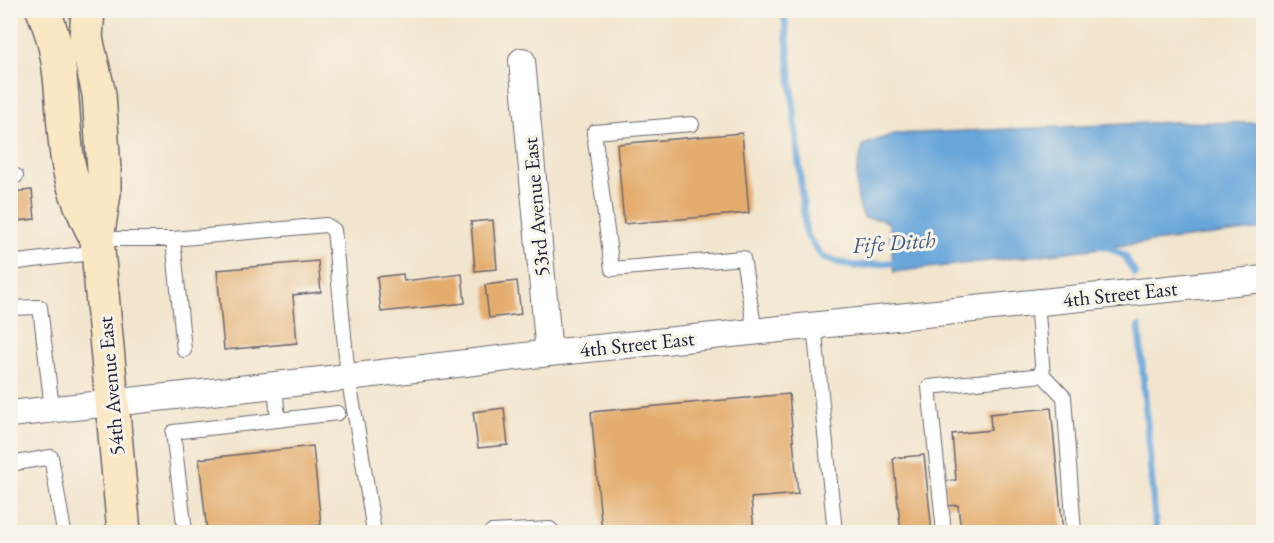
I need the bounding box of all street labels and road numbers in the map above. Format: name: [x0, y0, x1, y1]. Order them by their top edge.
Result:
street label: 53rd Avenue East: [516, 136, 555, 278]
street label: 4th Street East: [1061, 274, 1179, 313]
street label: 54th Avenue East: [91, 315, 130, 457]
street label: 4th Street East: [578, 324, 696, 363]

